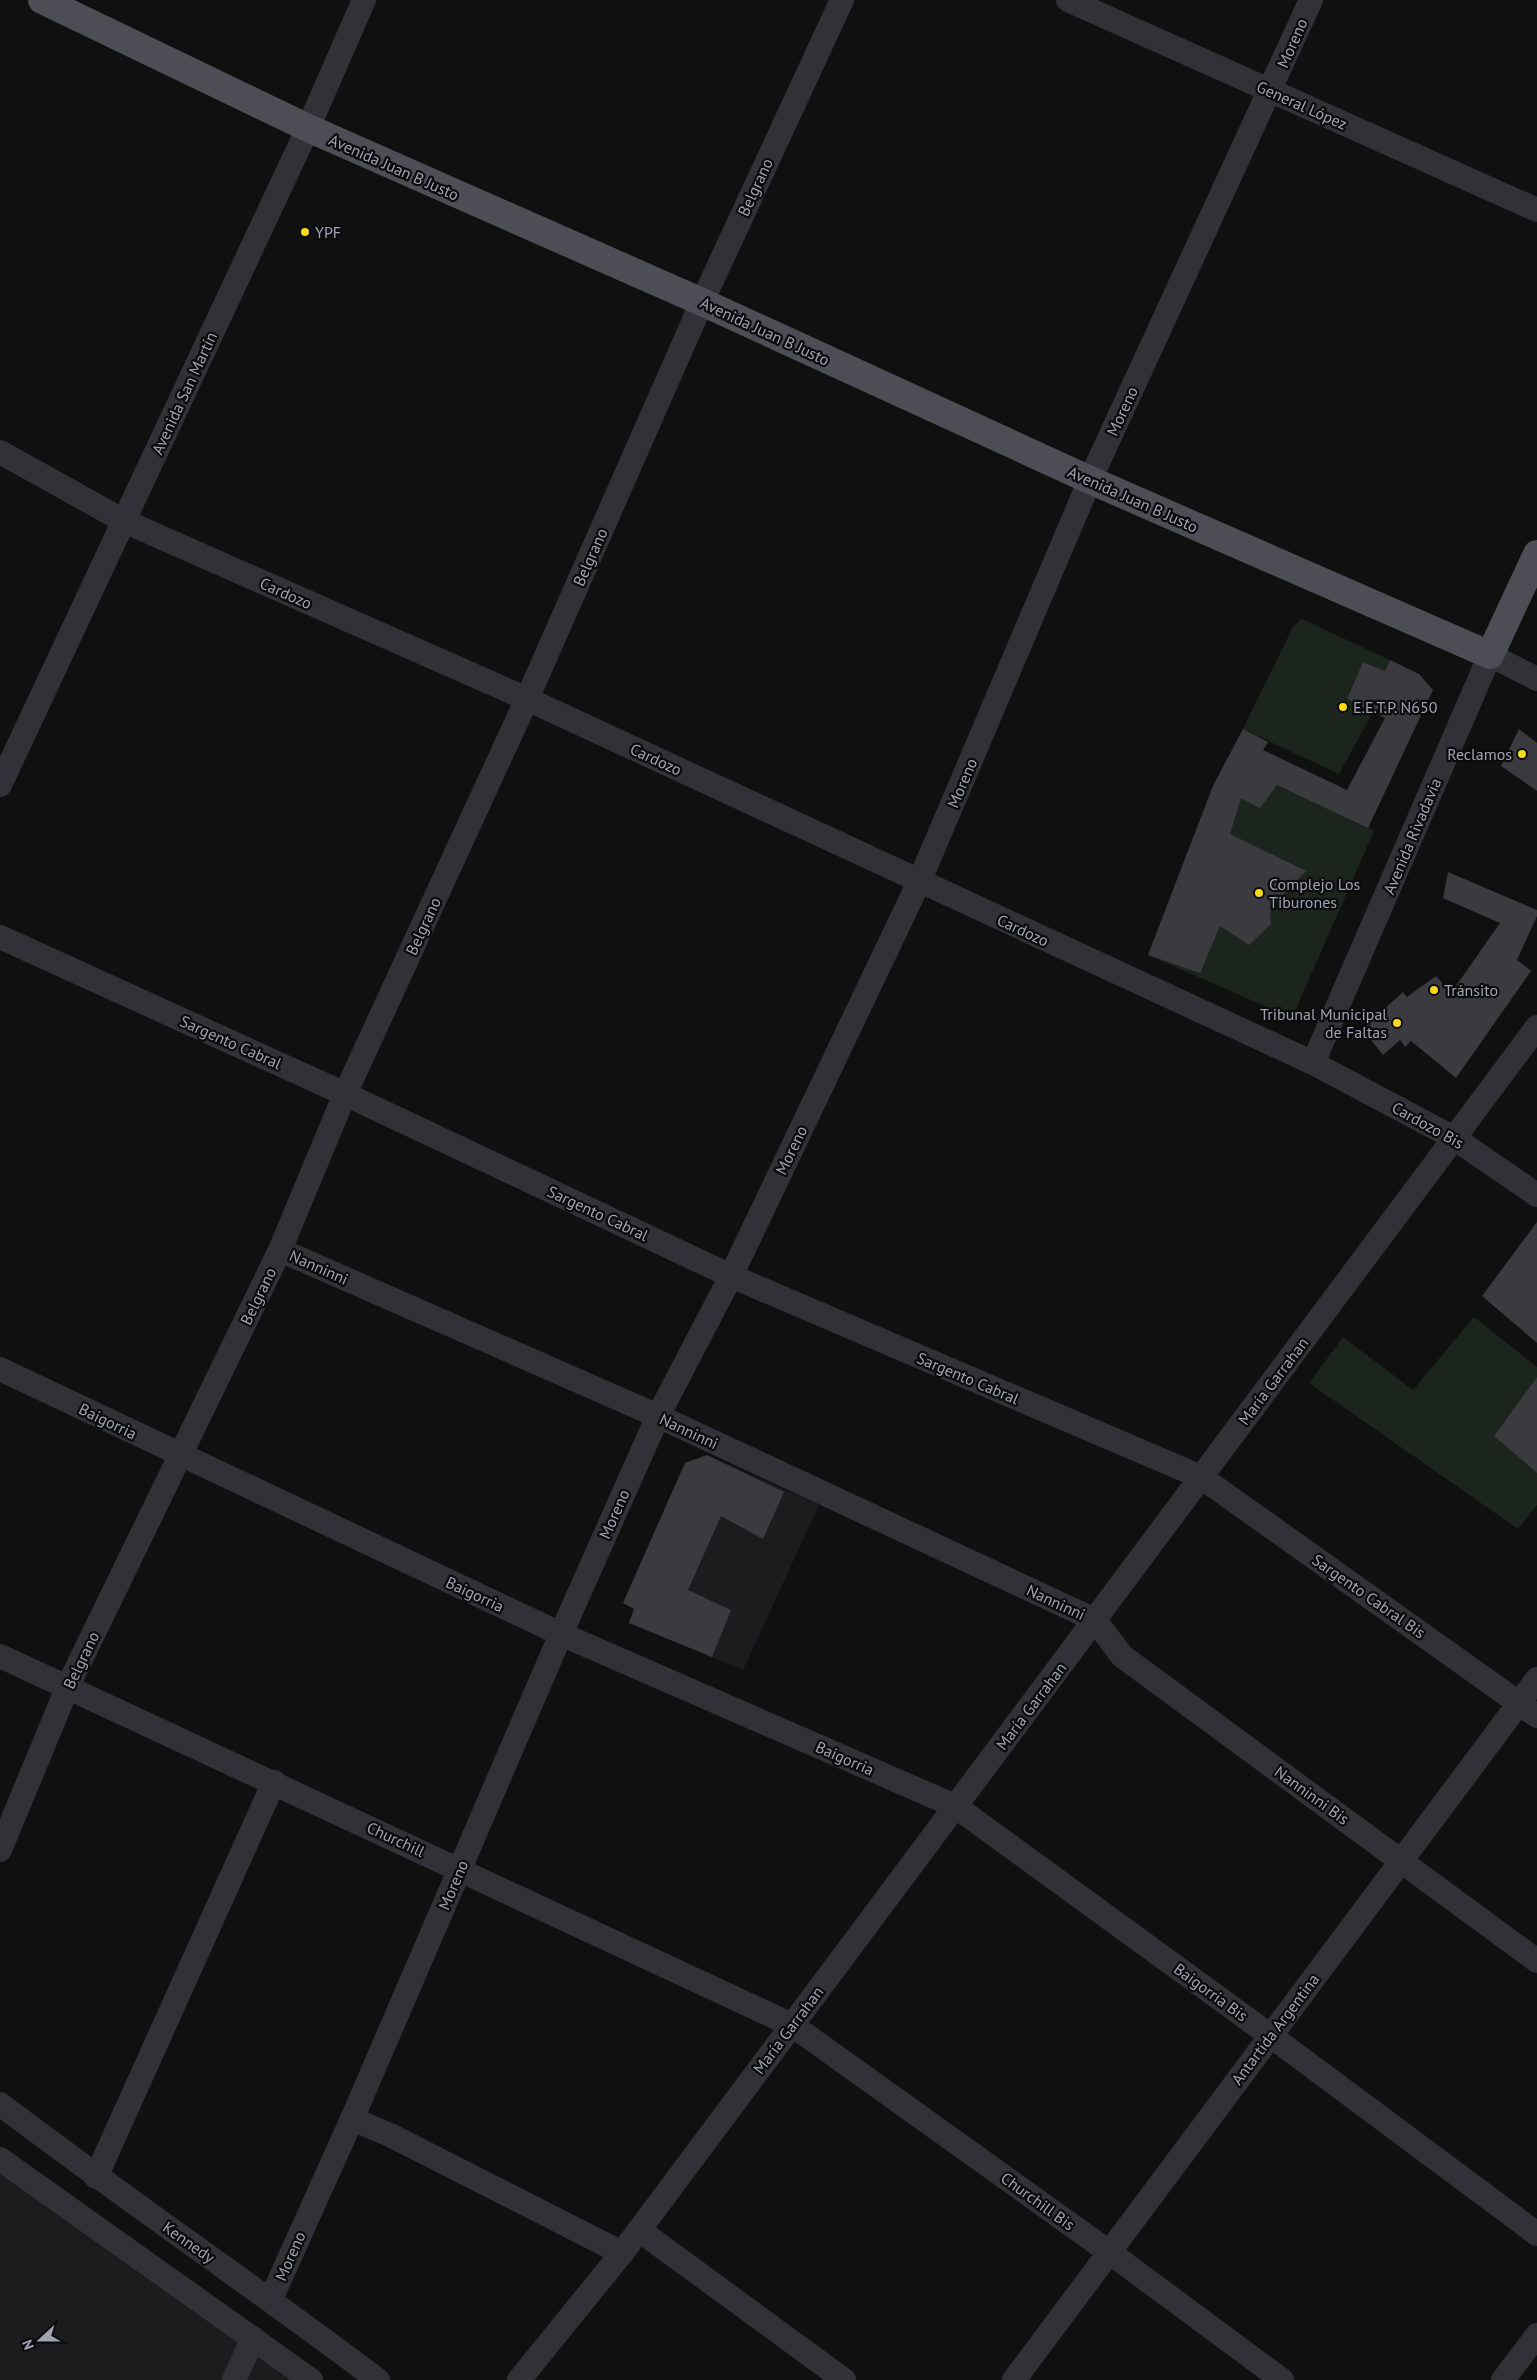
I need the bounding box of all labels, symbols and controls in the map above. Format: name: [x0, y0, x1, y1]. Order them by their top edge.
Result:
street label: Moreno: [1272, 15, 1312, 71]
street label: General López: [1254, 76, 1350, 134]
street label: Avenida Juan B Justo: [326, 129, 462, 205]
street label: Belgrano: [733, 155, 777, 219]
place label: YPF: [315, 222, 341, 242]
marker: YPF: [299, 226, 311, 238]
street label: Avenida Juan B Justo: [697, 292, 833, 370]
street label: Avenida San Martín: [147, 329, 221, 457]
street label: Moreno: [1102, 383, 1142, 439]
street label: Avenida Juan B Justo: [1065, 461, 1201, 537]
street label: Belgrano: [568, 525, 612, 589]
street label: Cardozo: [257, 573, 315, 613]
place label: E.E.T.P. N650: [1353, 697, 1438, 717]
marker: E.E.T.P. N650: [1337, 701, 1349, 713]
street label: Cardozo: [627, 738, 685, 780]
place label: Reclamos: [1447, 744, 1512, 764]
marker: Reclamos: [1516, 748, 1528, 760]
street label: Moreno: [943, 755, 981, 811]
street label: Avenida Rivadavia: [1379, 775, 1445, 897]
place label: Complejo Los Tiburones: [1269, 874, 1361, 912]
marker: Complejo Los Tiburones: [1253, 887, 1265, 899]
street label: Belgrano: [401, 894, 445, 958]
street label: Cardozo: [994, 909, 1052, 951]
place label: Tránsito: [1444, 980, 1498, 1000]
marker: Tránsito: [1428, 984, 1440, 996]
place label: Tribunal Municipal de Faltas: [1260, 1004, 1387, 1042]
street label: Sargento Cabral: [177, 1011, 285, 1073]
marker: Tribunal Municipal de Faltas: [1391, 1017, 1403, 1029]
street label: Cardozo Bis: [1388, 1097, 1468, 1153]
street label: Moreno: [771, 1122, 811, 1178]
street label: Sargento Cabral: [544, 1181, 652, 1245]
street label: Nanninni: [286, 1245, 352, 1289]
street label: Belgrano: [236, 1264, 280, 1328]
street label: María Garrahan: [1234, 1333, 1312, 1429]
street label: Sargento Cabral: [914, 1348, 1022, 1409]
street label: Baigorria: [76, 1398, 140, 1444]
street label: Nanninni: [657, 1409, 721, 1453]
street label: Moreno: [594, 1486, 634, 1542]
street label: Sargento Cabral Bis: [1309, 1549, 1430, 1643]
street label: Baigorria: [443, 1572, 507, 1616]
street label: Nanninni: [1024, 1580, 1088, 1624]
street label: Belgrano: [59, 1628, 103, 1692]
street label: María Garrahan: [992, 1658, 1070, 1754]
street label: Baigorria: [813, 1736, 877, 1780]
street label: Nanninni Bis: [1271, 1761, 1353, 1829]
street label: Churchill: [364, 1817, 428, 1861]
street label: Moreno: [434, 1857, 472, 1913]
street label: Baigorria Bis: [1170, 1958, 1252, 2026]
street label: Antartida Argentina: [1227, 1969, 1323, 2089]
street label: María Garrahan: [749, 1982, 827, 2078]
street label: Churchill Bis: [997, 2168, 1079, 2235]
street label: Kennedy: [159, 2217, 219, 2267]
street label: Moreno: [270, 2228, 310, 2284]
north arrow: [15, 2315, 65, 2365]
text: N: [18, 2337, 38, 2352]

